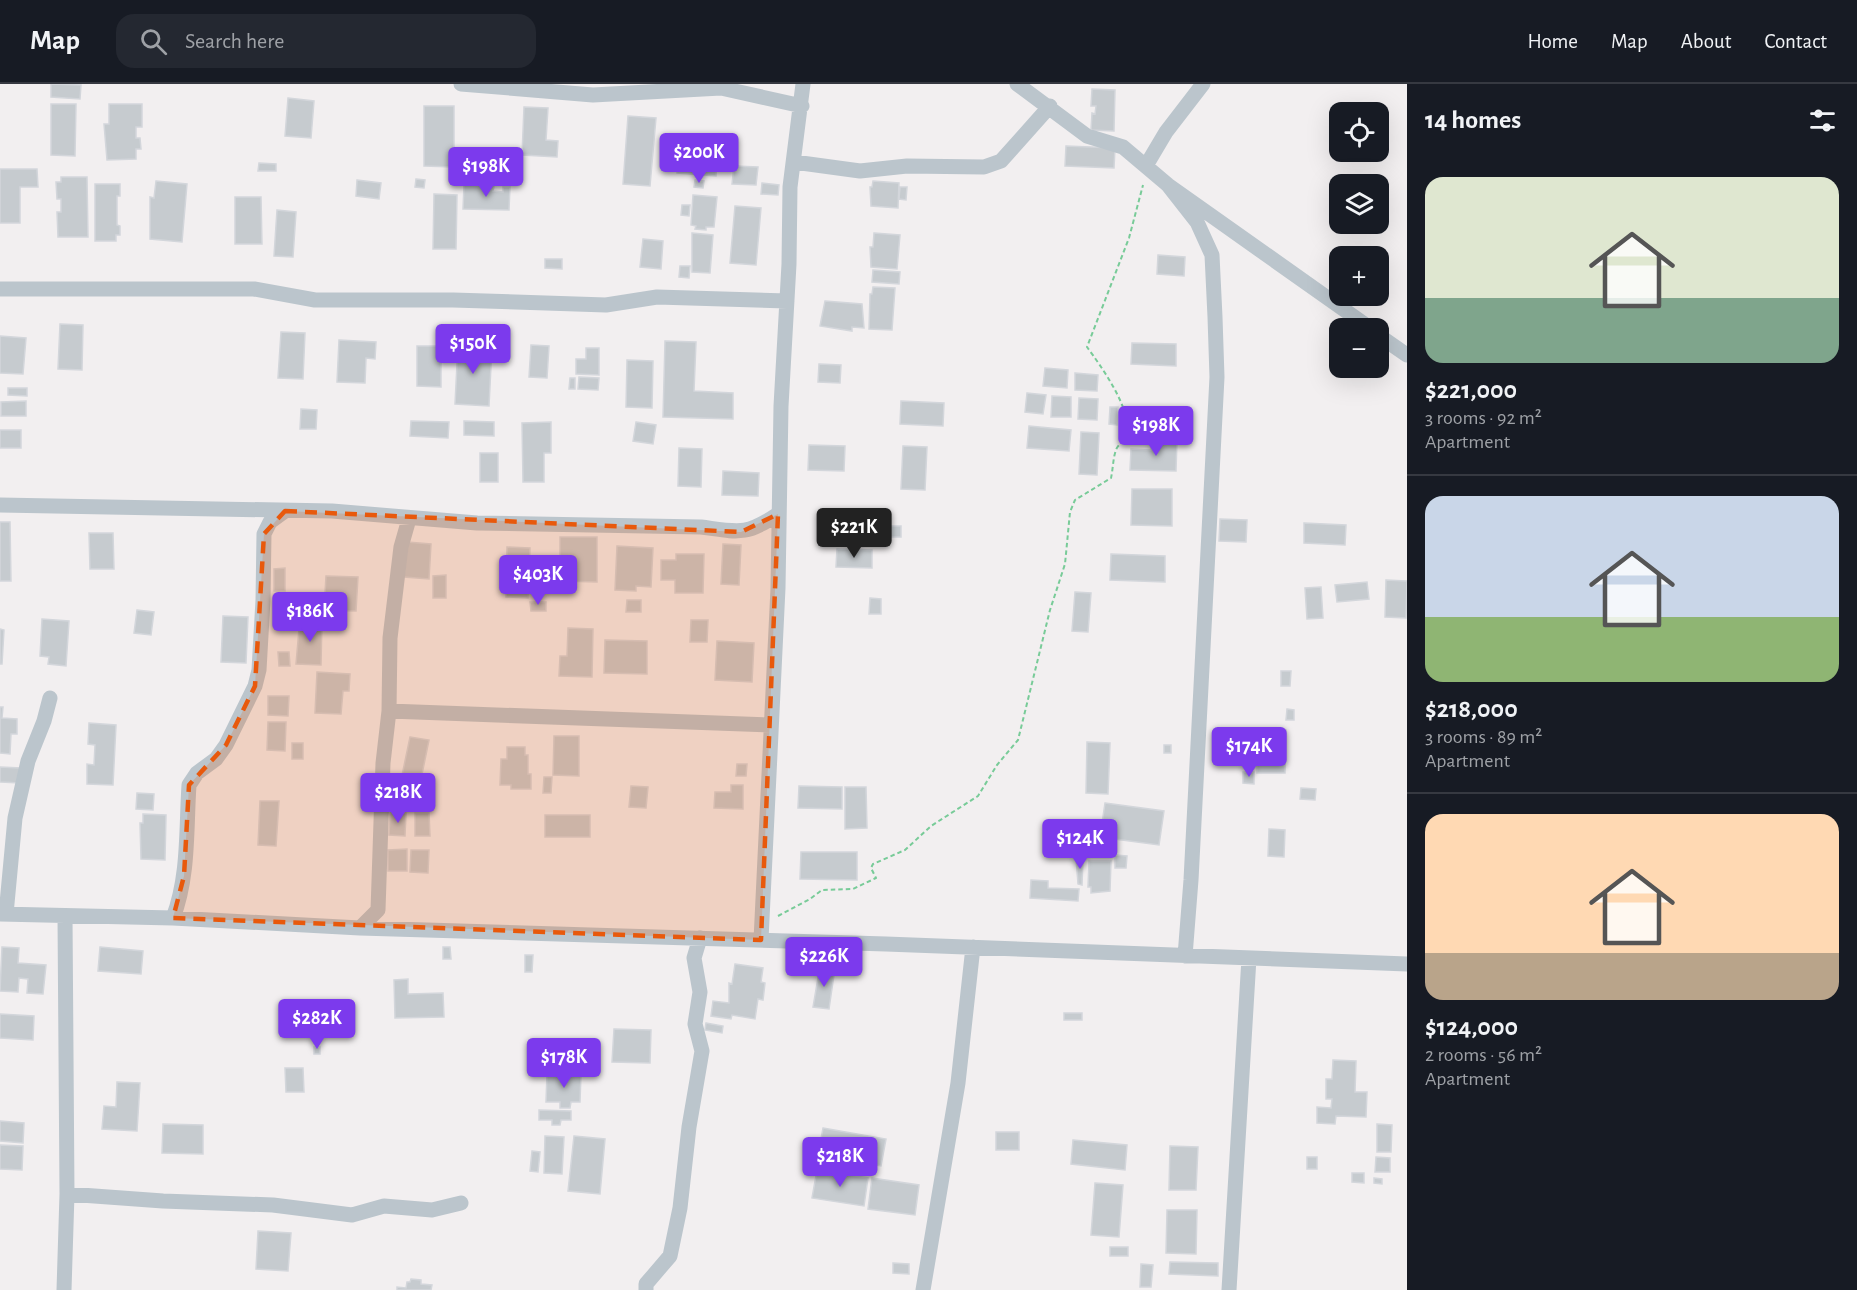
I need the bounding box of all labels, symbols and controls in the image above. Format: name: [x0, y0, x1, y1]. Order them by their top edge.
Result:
search box: [116, 14, 536, 68]
icon: search: [137, 25, 170, 58]
text: Map: [30, 27, 80, 55]
text: Search here: [185, 30, 284, 52]
text: Home: [1527, 31, 1578, 52]
text: Map: [1611, 31, 1648, 52]
text: About: [1681, 31, 1731, 52]
text: Contact: [1764, 31, 1827, 52]
map controls: [1329, 102, 1389, 378]
button: locate: [1329, 102, 1389, 162]
icon: filters: [1806, 104, 1839, 137]
text: 14 homes: [1425, 107, 1521, 133]
pin: $200K: [657, 133, 741, 184]
text: $200K: [674, 142, 724, 162]
pin: $198K: [444, 147, 528, 198]
text: $198K: [462, 156, 510, 176]
button: layers: [1329, 174, 1389, 234]
icon: home: [1578, 216, 1686, 324]
button: +: [1329, 246, 1389, 306]
button: −: [1329, 318, 1389, 378]
pin: $150K: [431, 324, 515, 375]
text: $150K: [450, 333, 496, 353]
text: $221,000: [1425, 377, 1517, 403]
pin: $198K: [1114, 406, 1198, 457]
text: 3 rooms · 92 m²: [1425, 408, 1542, 428]
text: $198K: [1132, 415, 1180, 435]
text: Apartment: [1425, 432, 1510, 452]
pin: $221K: [812, 508, 896, 559]
text: $221K: [831, 517, 877, 537]
icon: home: [1578, 535, 1686, 643]
pin: $403K: [496, 555, 580, 606]
text: $403K: [513, 564, 563, 584]
pin: $186K: [268, 592, 352, 643]
text: $186K: [286, 601, 334, 621]
text: $218,000: [1425, 696, 1518, 722]
pin: $174K: [1207, 727, 1291, 778]
text: 3 rooms · 89 m²: [1425, 727, 1542, 747]
text: $174K: [1226, 736, 1272, 756]
text: Apartment: [1425, 751, 1510, 771]
pin: $218K: [356, 773, 440, 824]
text: $218K: [374, 782, 422, 802]
pin: $124K: [1038, 819, 1122, 870]
text: $124K: [1056, 828, 1104, 848]
icon: home: [1578, 853, 1686, 961]
pin: $226K: [782, 937, 866, 988]
text: $226K: [799, 946, 849, 966]
pin: $282K: [275, 999, 359, 1050]
text: $282K: [292, 1008, 342, 1028]
text: $124,000: [1425, 1014, 1518, 1040]
pin: $178K: [522, 1038, 606, 1089]
text: 2 rooms · 56 m²: [1425, 1045, 1542, 1065]
text: $178K: [541, 1047, 587, 1067]
text: Apartment: [1425, 1069, 1510, 1089]
pin: $218K: [798, 1137, 882, 1188]
text: $218K: [816, 1146, 864, 1166]

